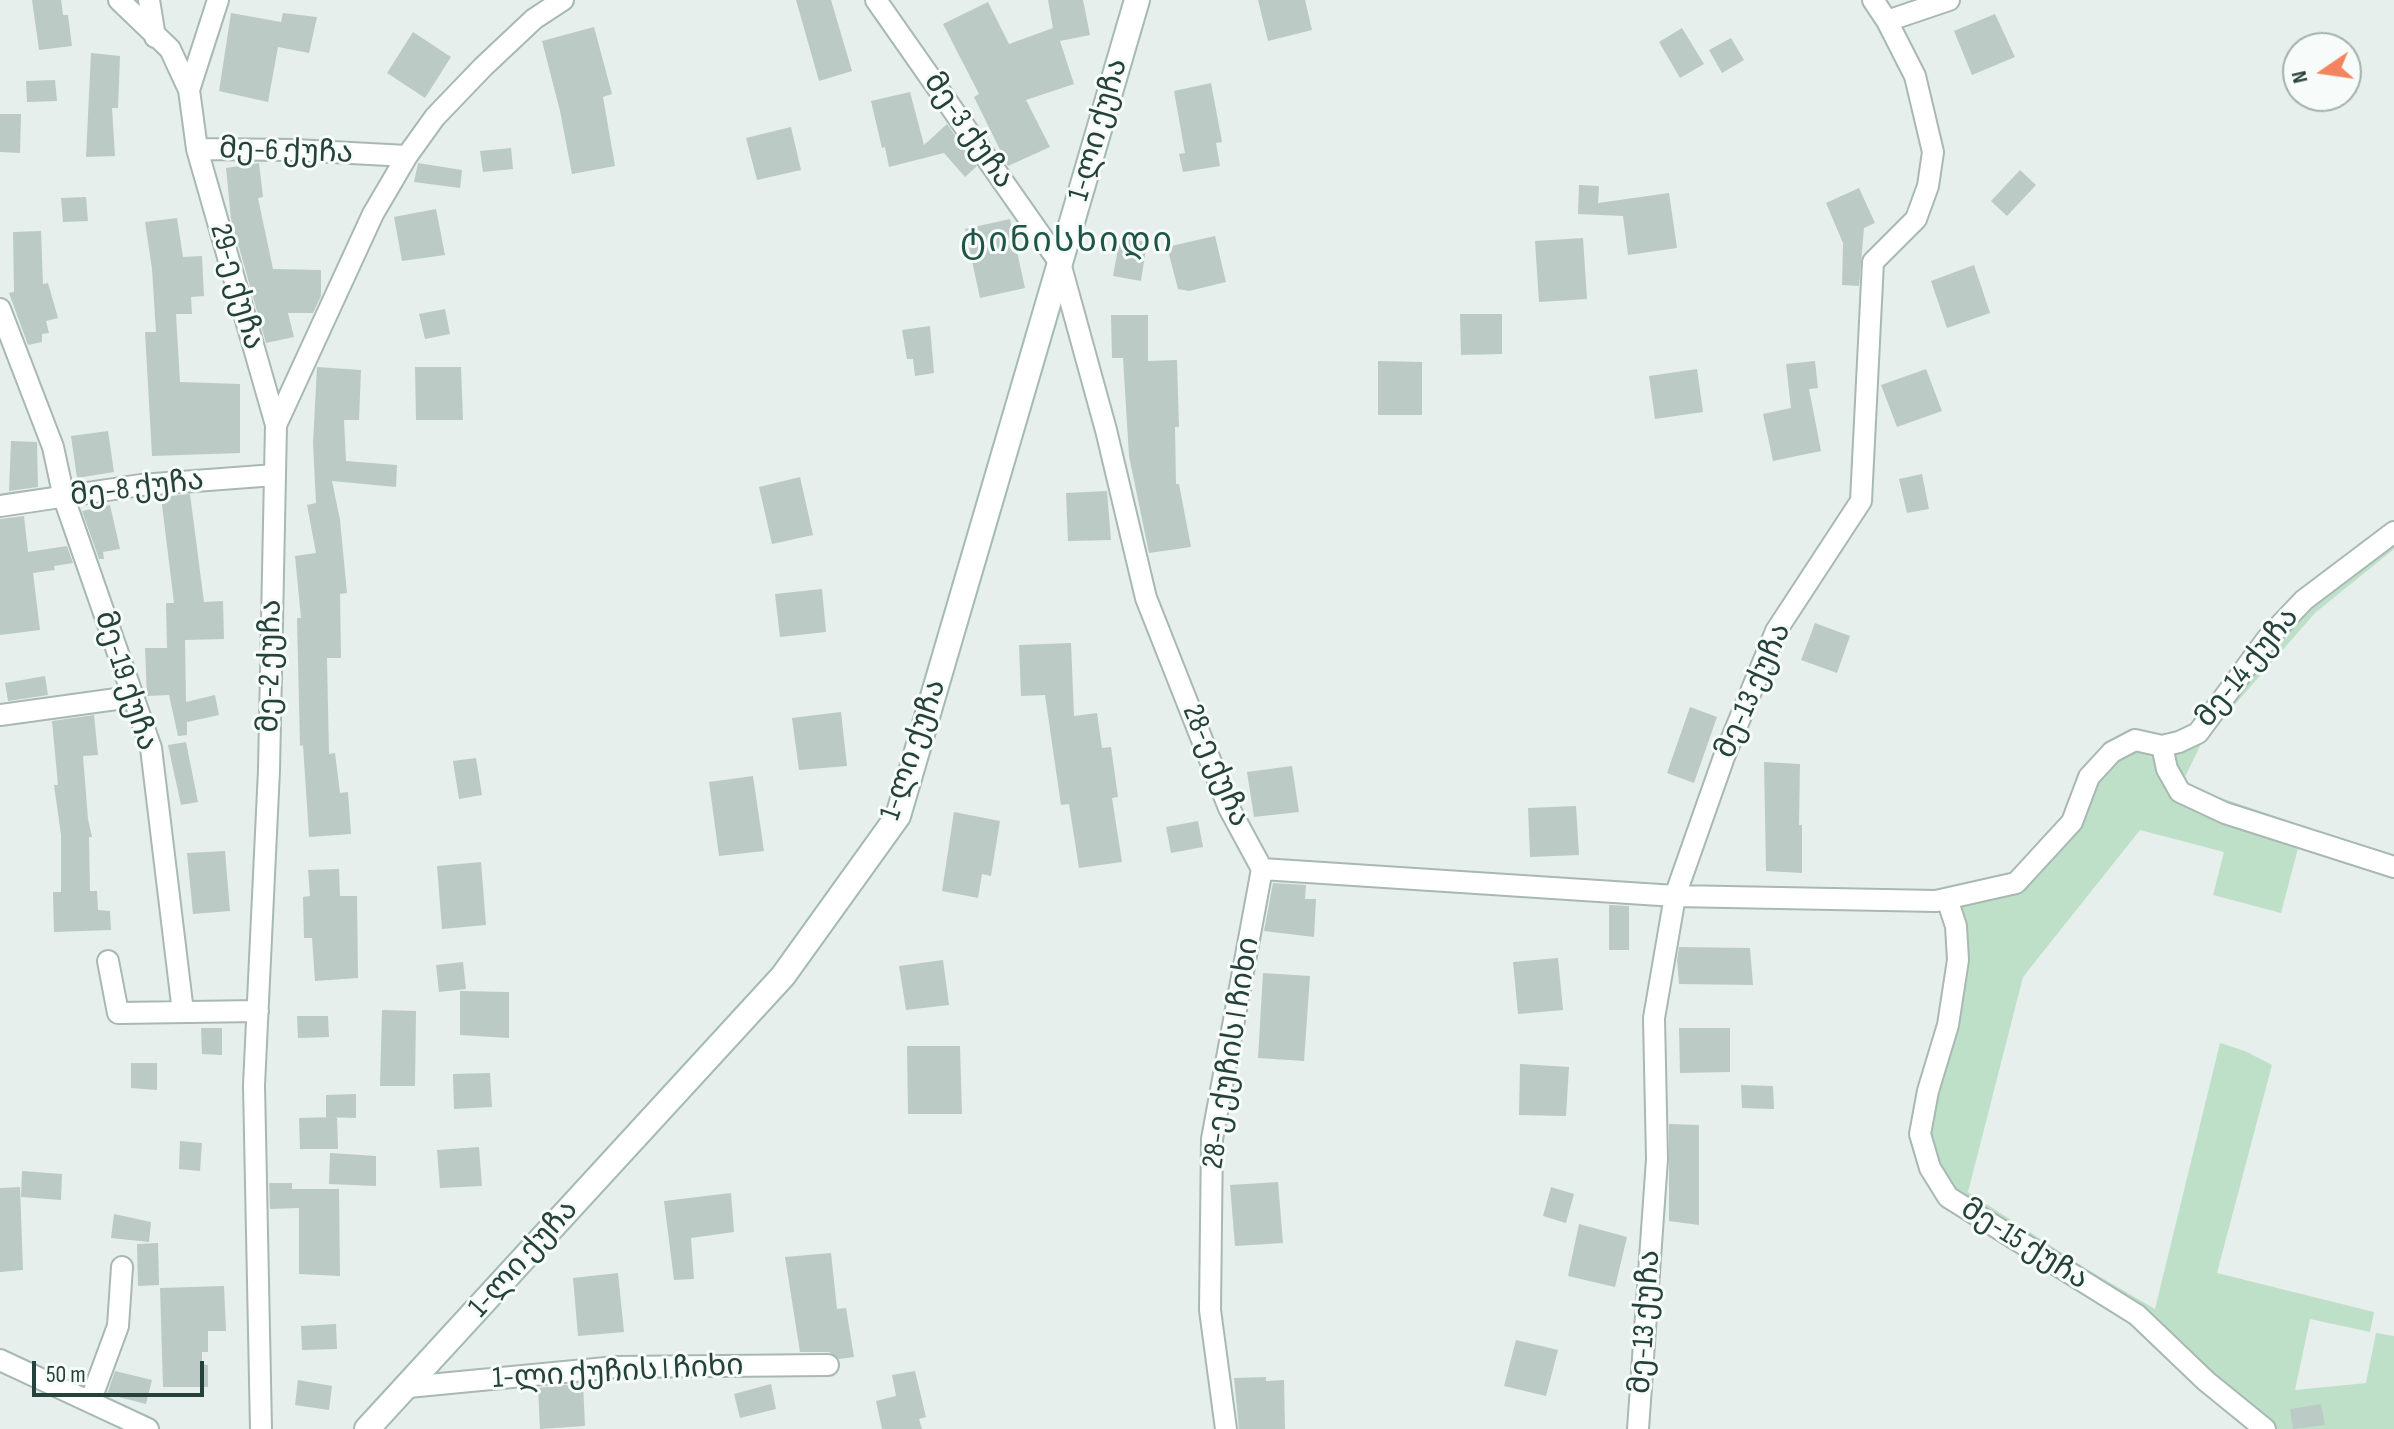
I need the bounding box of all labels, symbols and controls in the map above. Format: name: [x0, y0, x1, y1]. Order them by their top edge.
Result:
north arrow: [2282, 32, 2362, 112]
street label: 1-ლი ქუჩა: [1062, 55, 1136, 205]
street label: მე-3 ქუჩა: [915, 66, 1021, 196]
text: N: [2286, 68, 2315, 86]
street label: მე-6 ქუჩა: [218, 132, 354, 172]
street label: 29-ე ქუჩა: [201, 220, 271, 354]
district label: ტინისხიდი: [960, 222, 1174, 262]
street label: მე-8 ქუჩა: [68, 463, 206, 515]
street label: მე-2 ქუჩა: [252, 599, 290, 733]
street label: მე-14 ქუჩა: [2189, 601, 2307, 735]
street label: მე-19 ქუჩა: [85, 607, 165, 755]
street label: მე-13 ქუჩა: [1708, 618, 1800, 764]
street label: 1-ლი ქუჩა: [873, 675, 955, 825]
street label: 28-ე ქუჩა: [1173, 700, 1257, 832]
street label: 28-ე ქუჩის I ჩიხი: [1196, 935, 1268, 1171]
street label: მე-15 ქუჩა: [1954, 1192, 2094, 1298]
street label: 1-ლი ქუჩა: [462, 1193, 586, 1325]
street label: მე-13 ქუჩა: [1623, 1249, 1669, 1395]
scale bar: [36, 1345, 208, 1395]
street label: 1-ლი ქუჩის I ჩიხი: [492, 1348, 744, 1398]
text: 50 m: [46, 1360, 86, 1389]

